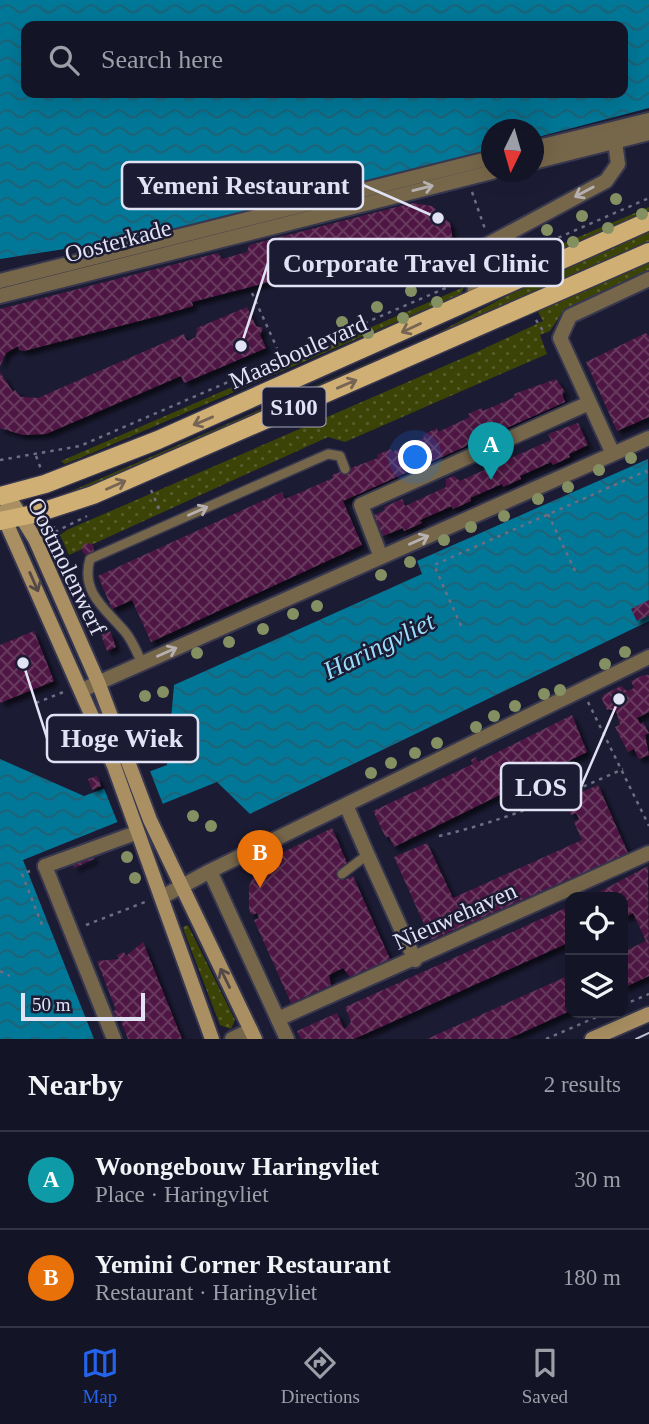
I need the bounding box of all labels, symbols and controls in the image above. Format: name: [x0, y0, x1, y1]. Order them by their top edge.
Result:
search box: [21, 21, 628, 98]
icon: search: [45, 41, 83, 79]
text: Search here: [101, 45, 223, 74]
north arrow: [481, 119, 544, 182]
callout: Yemeni Restaurant: [122, 162, 363, 209]
text: Yemeni Restaurant: [136, 171, 350, 200]
one-way arrow: [411, 181, 434, 194]
one-way arrow: [574, 186, 595, 200]
street label: Oosterkade: [62, 214, 174, 268]
callout: Corporate Travel Clinic: [268, 239, 563, 286]
text: Corporate Travel Clinic: [283, 249, 549, 278]
street label: Maasboulevard: [225, 310, 371, 394]
one-way arrow: [400, 323, 421, 336]
one-way arrow: [336, 376, 357, 389]
road number: S100: [262, 388, 326, 426]
one-way arrow: [192, 415, 214, 428]
pin: A: [468, 422, 514, 480]
your location: [398, 440, 432, 474]
one-way arrow: [105, 478, 127, 491]
street label: Oostmolenwerf: [23, 493, 111, 639]
one-way arrow: [187, 504, 208, 517]
one-way arrow: [408, 533, 430, 546]
one-way arrow: [28, 570, 41, 592]
water label: Haringvliet: [318, 606, 440, 686]
one-way arrow: [155, 645, 177, 658]
callout: Hoge Wiek: [47, 715, 198, 762]
text: Hoge Wiek: [61, 724, 184, 753]
callout: LOS: [501, 763, 581, 810]
text: LOS: [515, 773, 567, 802]
pin: B: [237, 830, 283, 888]
street label: Nieuwehaven: [389, 877, 521, 955]
map controls: [565, 892, 628, 1018]
button: locate: [565, 892, 628, 955]
button: layers: [565, 955, 628, 1018]
one-way arrow: [218, 968, 232, 989]
scale bar: [21, 990, 145, 1022]
text: 50 m: [32, 994, 71, 1015]
text: Nearby: [28, 1068, 123, 1101]
text: 2 results: [544, 1072, 621, 1097]
text: Woongebouw Haringvliet: [95, 1152, 379, 1181]
text: A: [43, 1167, 59, 1192]
text: 30 m: [574, 1167, 621, 1192]
text: Place · Haringvliet: [95, 1182, 269, 1207]
text: Yemini Corner Restaurant: [95, 1250, 391, 1279]
text: B: [43, 1265, 59, 1290]
text: 180 m: [563, 1265, 621, 1290]
text: Restaurant · Haringvliet: [95, 1280, 317, 1305]
tab: Map: [81, 1344, 119, 1408]
tab: Directions: [281, 1344, 360, 1408]
tab: Saved: [522, 1344, 568, 1408]

